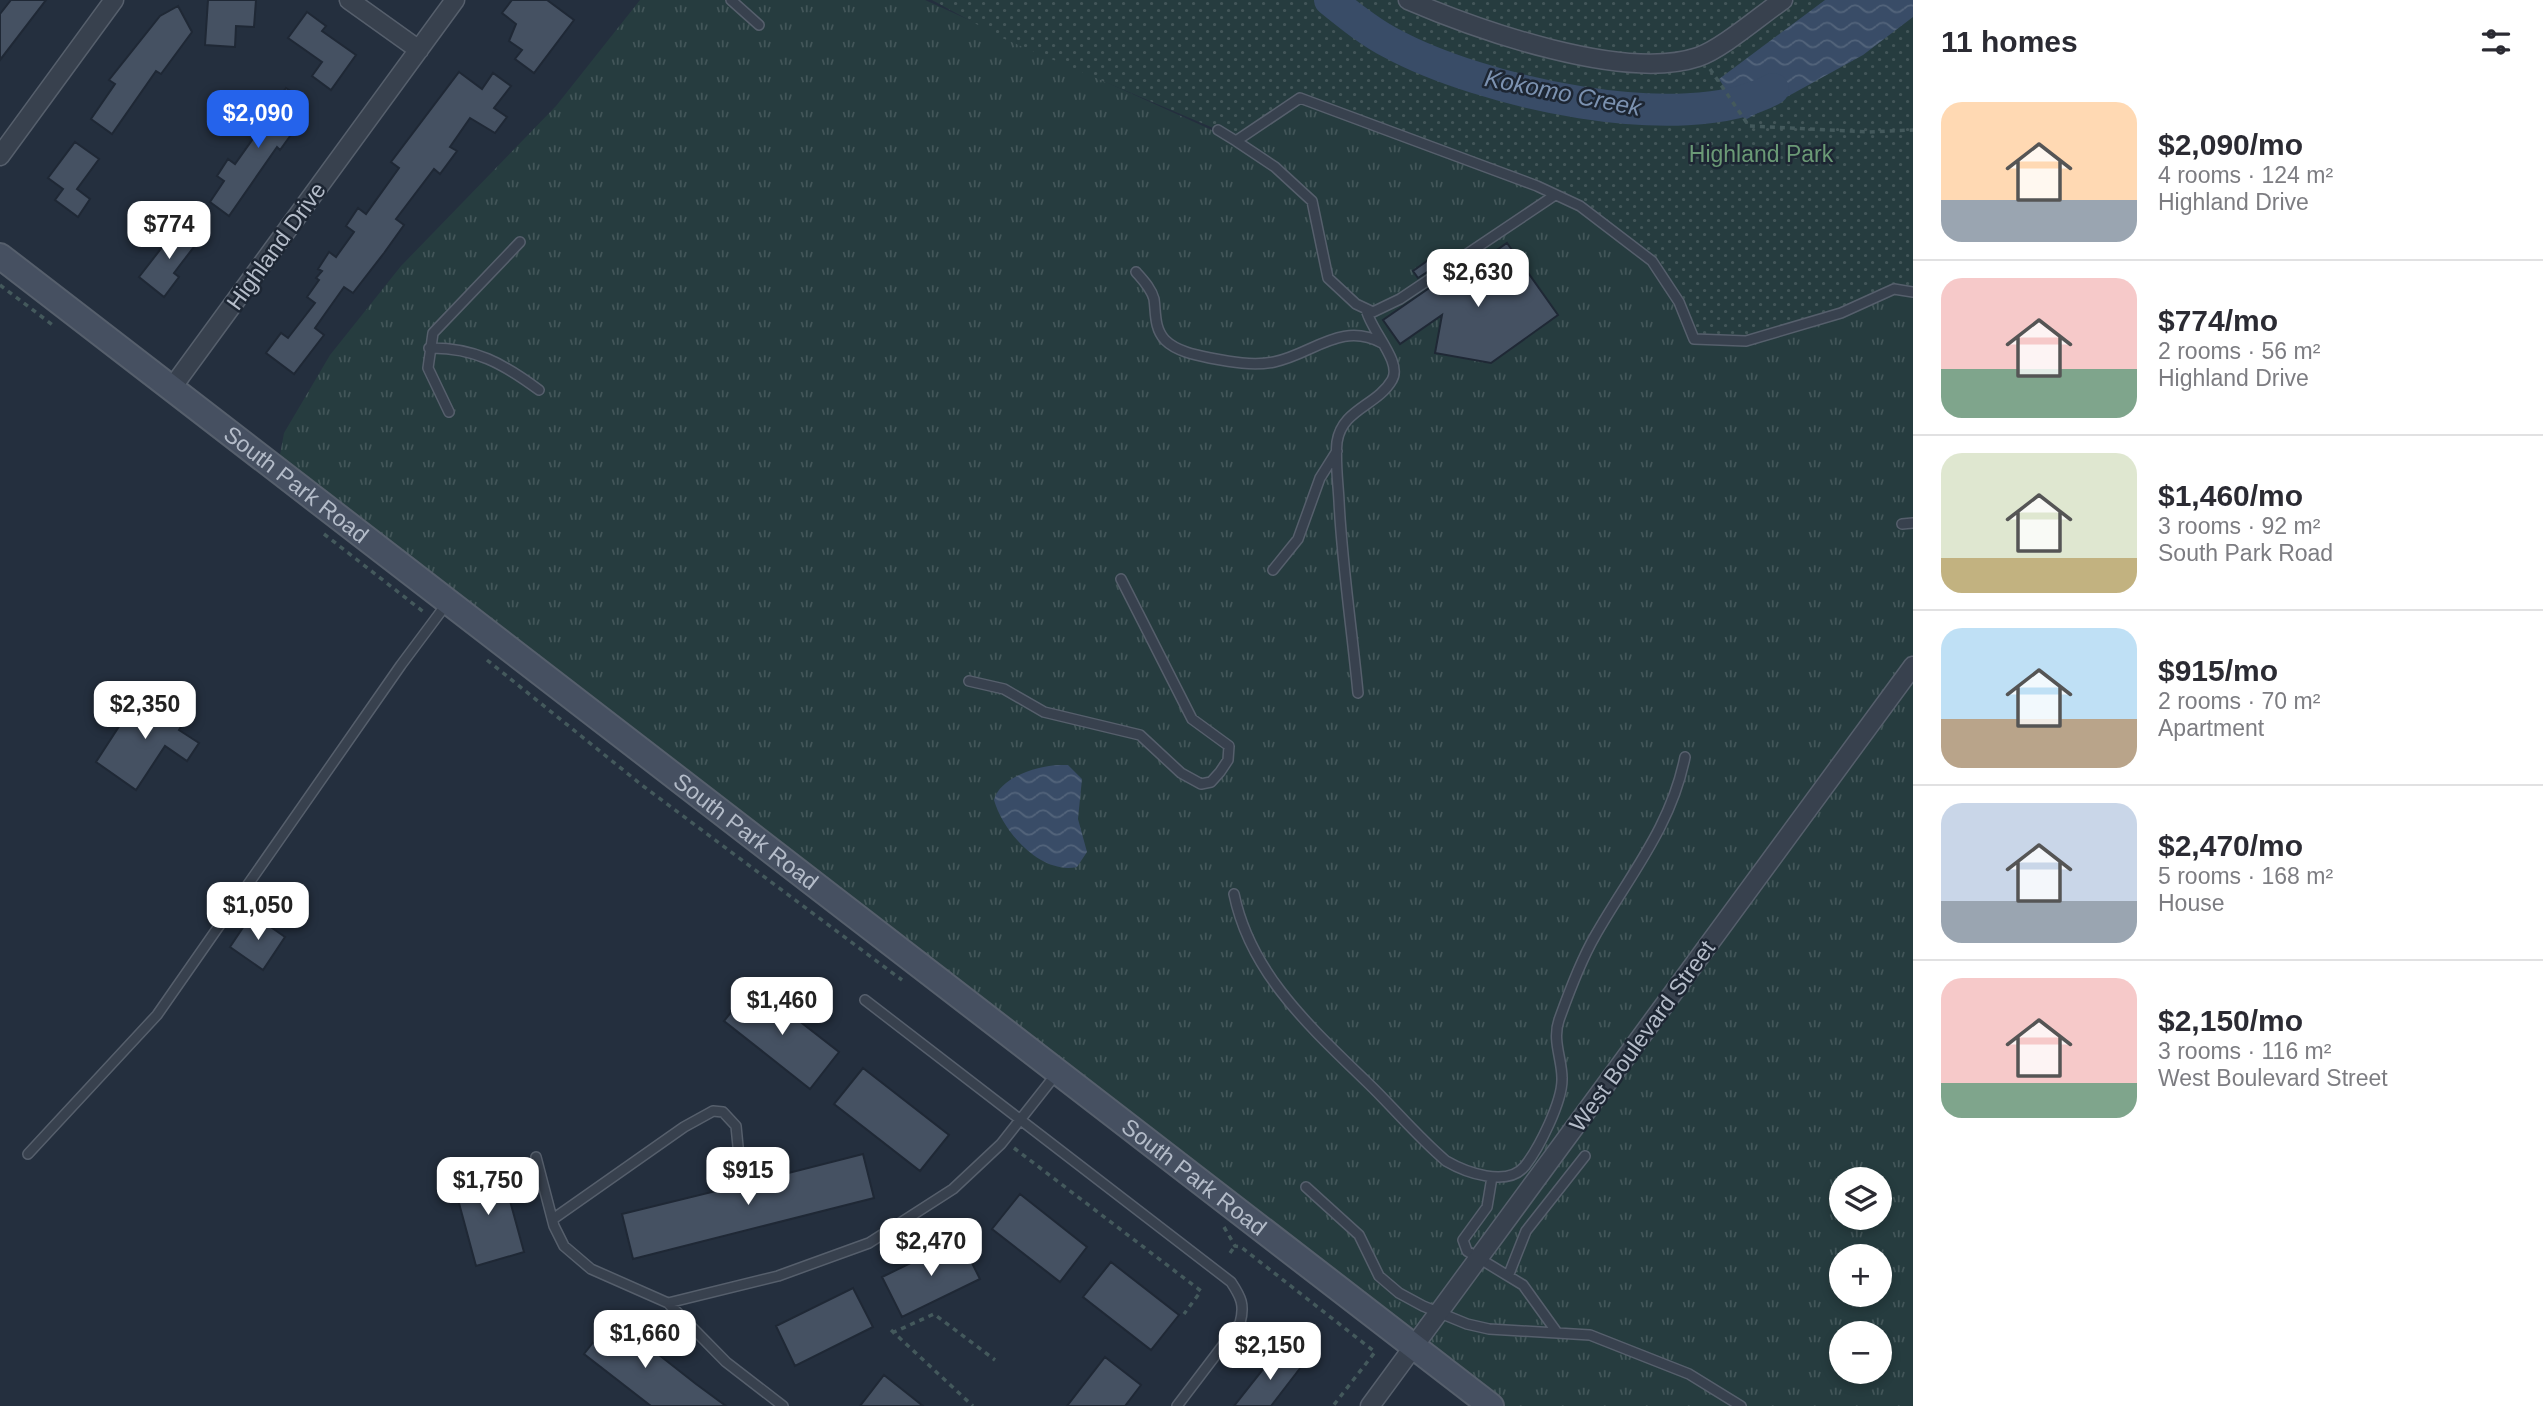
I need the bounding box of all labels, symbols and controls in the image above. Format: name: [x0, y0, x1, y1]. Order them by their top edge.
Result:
icon: filters: [2477, 23, 2515, 61]
text: 11 homes: [1941, 25, 2078, 58]
water label: Kokomo Creek: [1483, 64, 1646, 121]
pin: $2,090: [201, 90, 315, 150]
text: $2,090: [223, 100, 293, 126]
text: $2,090/mo: [2158, 128, 2303, 161]
icon: home: [1997, 130, 2081, 214]
park label: Highland Park: [1689, 141, 1834, 167]
text: 4 rooms · 124 m²: [2158, 162, 2333, 188]
street label: Highland Drive: [221, 177, 331, 315]
text: Highland Drive: [2158, 189, 2309, 215]
pin: $774: [128, 202, 210, 261]
text: $774: [143, 211, 195, 237]
pin: $2,630: [1421, 250, 1535, 309]
text: $2,630: [1443, 259, 1513, 285]
text: $774/mo: [2158, 304, 2278, 337]
icon: home: [1997, 306, 2081, 390]
text: 2 rooms · 56 m²: [2158, 338, 2320, 364]
text: Highland Drive: [2158, 365, 2309, 391]
street label: South Park Road: [219, 421, 373, 548]
text: $1,460/mo: [2158, 479, 2303, 512]
icon: home: [1997, 481, 2081, 565]
text: 3 rooms · 92 m²: [2158, 513, 2320, 539]
text: South Park Road: [2158, 540, 2333, 566]
text: $915/mo: [2158, 654, 2278, 687]
icon: home: [1997, 656, 2081, 740]
pin: $2,350: [88, 682, 202, 741]
text: 2 rooms · 70 m²: [2158, 688, 2320, 714]
text: $2,350: [110, 691, 180, 717]
text: Apartment: [2158, 715, 2264, 741]
street label: South Park Road: [669, 768, 823, 895]
text: $2,470/mo: [2158, 829, 2303, 862]
icon: home: [1997, 831, 2081, 915]
text: 5 rooms · 168 m²: [2158, 863, 2333, 889]
pin: $1,050: [201, 883, 315, 942]
text: House: [2158, 890, 2224, 916]
text: $1,050: [223, 892, 293, 918]
street label: West Boulevard Street: [1564, 935, 1720, 1137]
pin: $1,460: [725, 978, 839, 1037]
text: $1,460: [747, 987, 817, 1013]
text: $2,150/mo: [2158, 1004, 2303, 1037]
icon: home: [1997, 1006, 2081, 1090]
text: 3 rooms · 116 m²: [2158, 1038, 2331, 1064]
text: West Boulevard Street: [2158, 1065, 2388, 1091]
street label: South Park Road: [1117, 1113, 1271, 1241]
pin: $915: [707, 1148, 789, 1207]
text: $915: [722, 1157, 774, 1183]
pin: $1,750: [431, 1158, 545, 1217]
text: $1,750: [453, 1167, 523, 1193]
map controls: [1829, 1167, 1892, 1384]
button: layers: [1829, 1167, 1892, 1230]
pin: $2,470: [874, 1218, 988, 1278]
text: $2,470: [896, 1228, 966, 1254]
button: +: [1829, 1244, 1892, 1307]
pin: $1,660: [588, 1310, 702, 1370]
text: $1,660: [610, 1320, 680, 1346]
button: −: [1829, 1321, 1892, 1384]
pin: $2,150: [1213, 1322, 1327, 1382]
text: $2,150: [1235, 1332, 1305, 1358]

